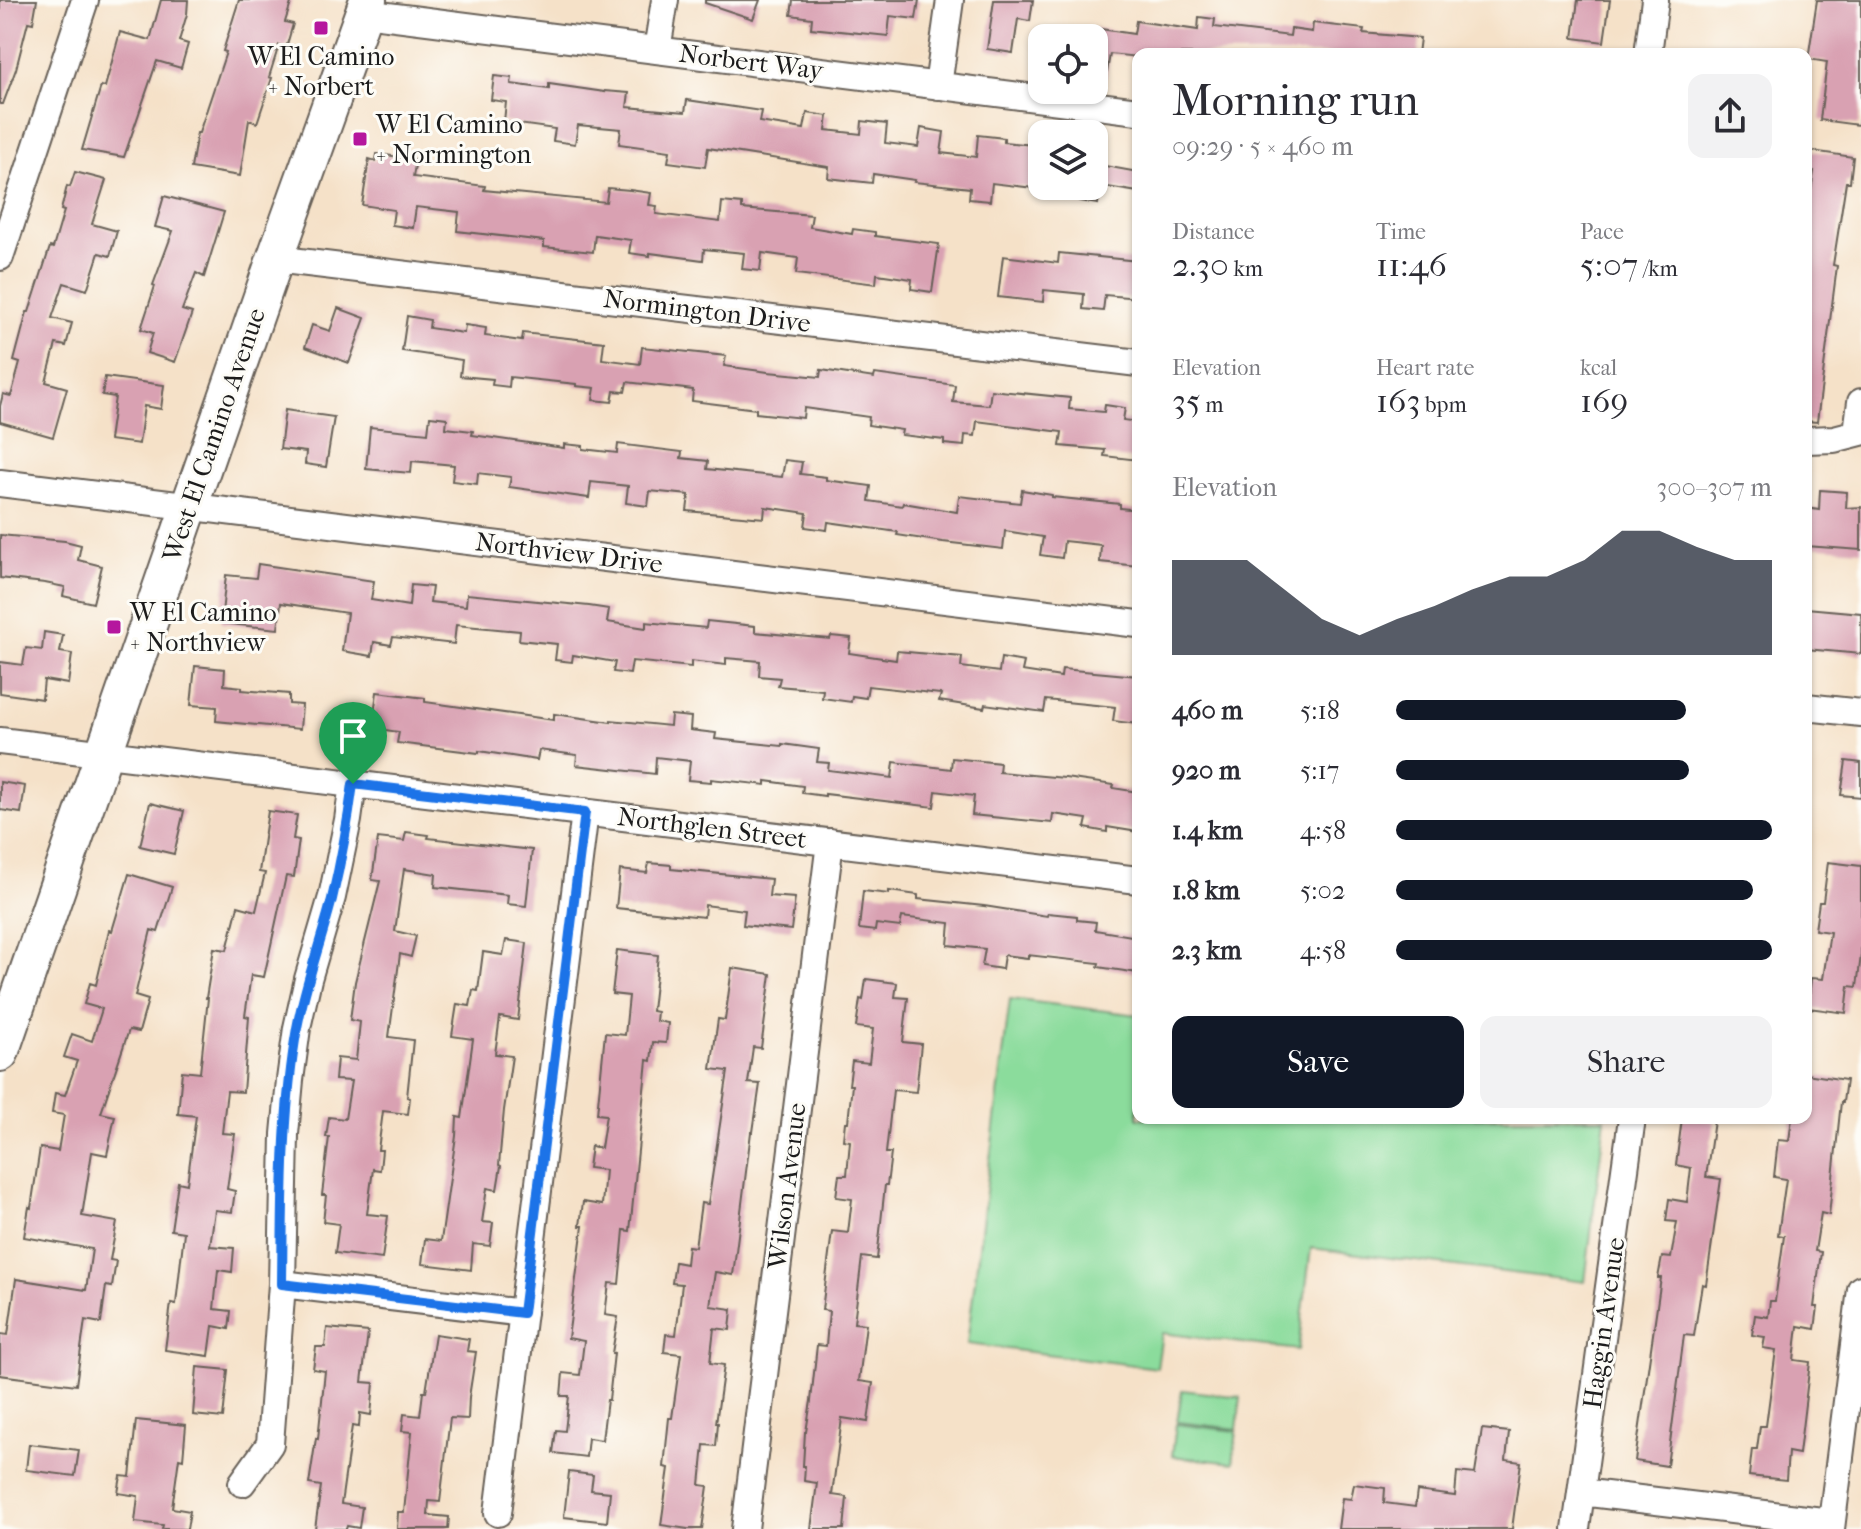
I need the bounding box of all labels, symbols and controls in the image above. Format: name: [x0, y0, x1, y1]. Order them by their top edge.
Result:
marker: W El Camino + Norbert: [312, 19, 330, 37]
map controls: [1028, 24, 1108, 200]
button: locate: [1028, 24, 1108, 104]
street label: Norbert Way: [677, 38, 826, 86]
place label: W El Camino + Norbert: [247, 41, 394, 102]
button: share: [1688, 74, 1772, 158]
text: Morning run: [1172, 75, 1419, 126]
place label: W El Camino + Normington: [375, 109, 531, 170]
button: layers: [1028, 120, 1108, 200]
marker: W El Camino + Normington: [351, 130, 369, 148]
text: 09:29 · 5 × 460 m: [1172, 131, 1353, 162]
text: Distance: [1172, 219, 1255, 245]
text: Time: [1376, 219, 1426, 245]
text: Pace: [1580, 219, 1624, 245]
text: 2.30: [1172, 245, 1229, 285]
text: 11:46: [1376, 245, 1447, 285]
text: 5:07: [1580, 245, 1638, 285]
text: km: [1229, 256, 1263, 282]
text: /km: [1638, 256, 1678, 282]
street label: Normington Drive: [602, 283, 812, 339]
street label: West El Camino Avenue: [156, 304, 272, 567]
text: Elevation: [1172, 355, 1261, 381]
text: Heart rate: [1376, 355, 1475, 381]
text: kcal: [1580, 355, 1617, 381]
text: 35: [1172, 381, 1201, 421]
text: 163: [1376, 381, 1420, 421]
text: 169: [1580, 381, 1628, 421]
text: m: [1201, 392, 1224, 418]
text: bpm: [1420, 392, 1467, 418]
text: Elevation: [1172, 472, 1277, 503]
text: 300–307 m: [1657, 472, 1772, 503]
street label: Northview Drive: [474, 526, 665, 580]
place label: W El Camino + Northview: [129, 597, 277, 658]
marker: W El Camino + Northview: [105, 618, 123, 636]
text: 460 m: [1172, 695, 1243, 726]
text: 5:18: [1300, 695, 1340, 726]
pin: [319, 702, 387, 784]
icon: arrive: [331, 714, 375, 758]
text: 920 m: [1172, 755, 1241, 786]
text: 5:17: [1300, 755, 1339, 786]
street label: Northglen Street: [616, 801, 809, 855]
text: 1.4 km: [1172, 815, 1243, 846]
text: 4:58: [1300, 815, 1346, 846]
text: 1.8 km: [1172, 875, 1240, 906]
text: 5:02: [1300, 875, 1345, 906]
text: 2.3 km: [1172, 935, 1242, 966]
text: 4:58: [1300, 935, 1346, 966]
button: Save: [1172, 1016, 1464, 1108]
button: Share: [1480, 1016, 1772, 1108]
street label: Wilson Avenue: [761, 1101, 813, 1272]
street label: Haggin Avenue: [1577, 1235, 1631, 1411]

